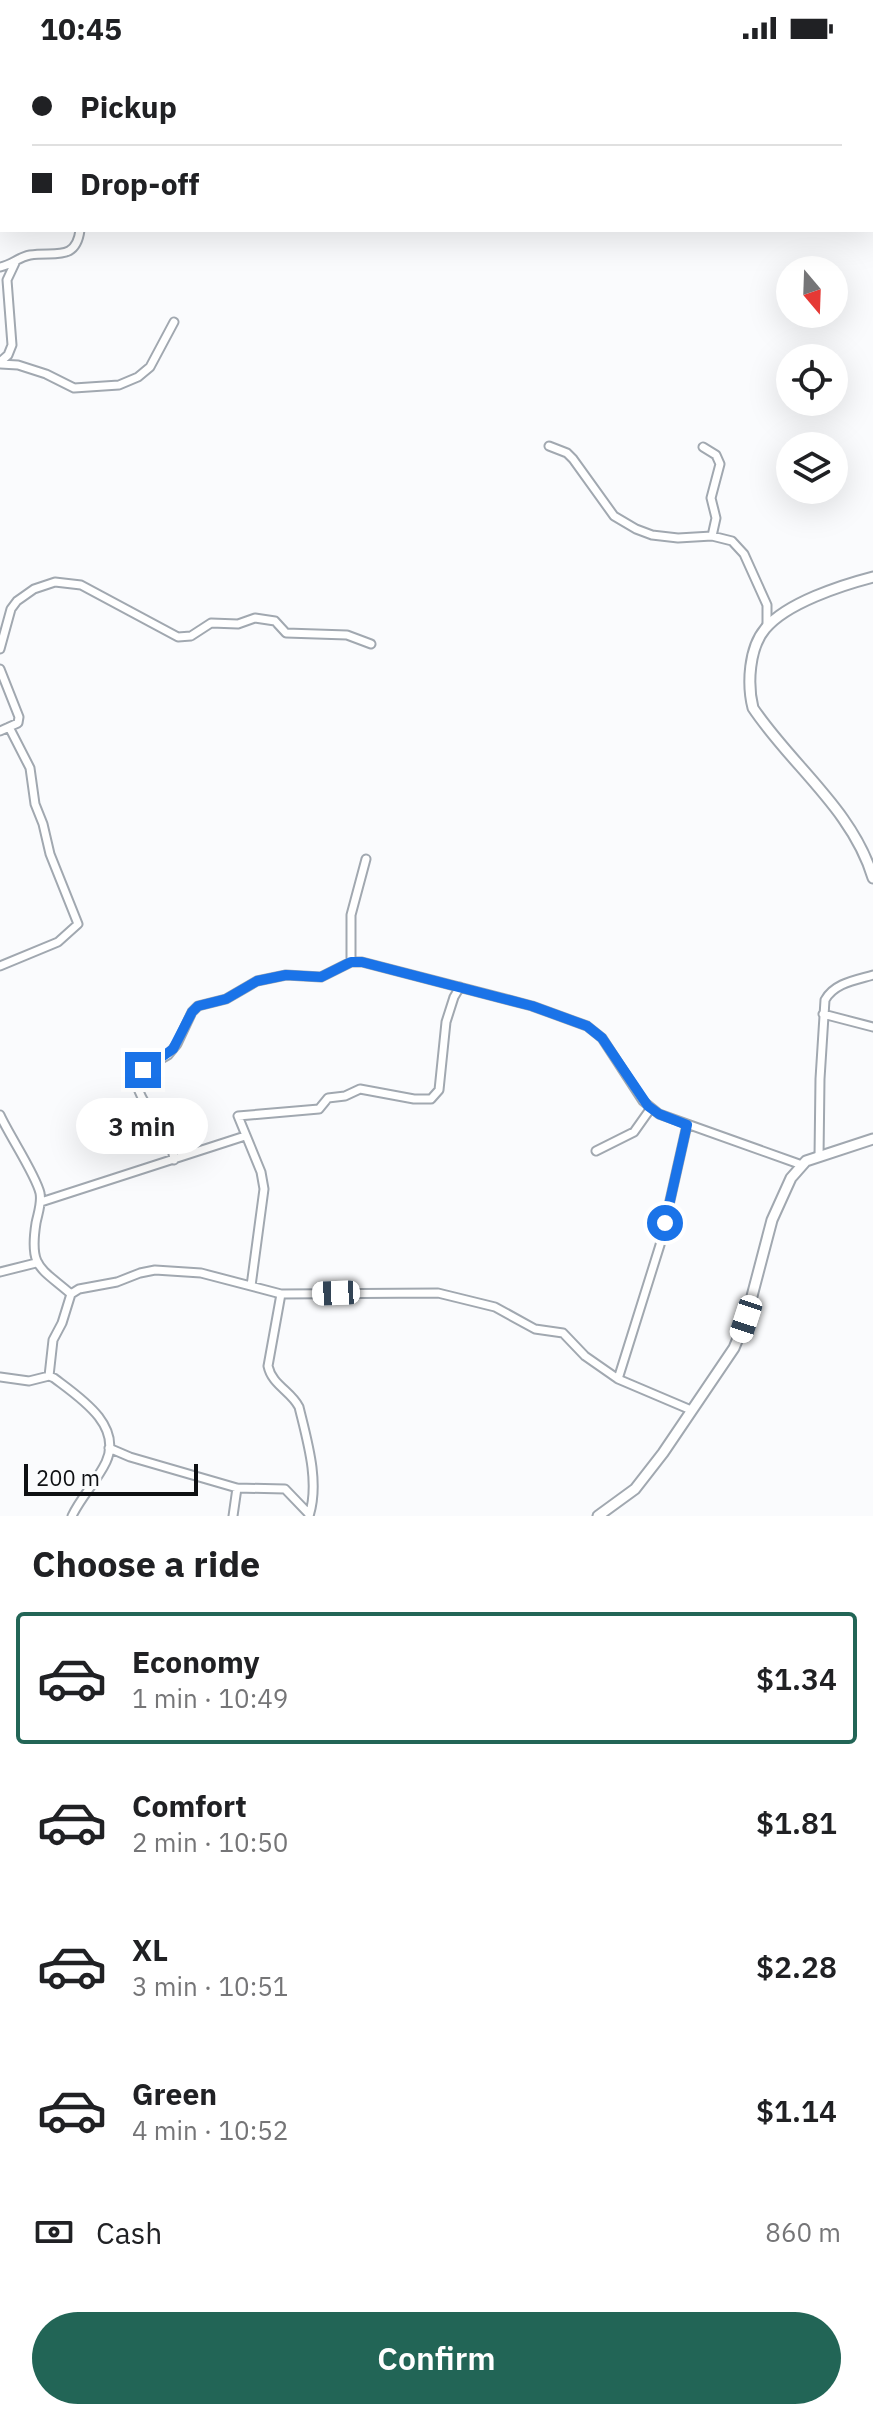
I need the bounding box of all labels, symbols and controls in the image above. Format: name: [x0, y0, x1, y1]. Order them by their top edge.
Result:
text: 10:45: [40, 9, 122, 48]
text: Pickup: [80, 87, 177, 126]
text: Drop-off: [80, 164, 199, 203]
north arrow: [776, 256, 848, 328]
map controls: [776, 256, 848, 504]
button: locate: [776, 344, 848, 416]
button: layers: [776, 432, 848, 504]
route end: [125, 1052, 161, 1088]
callout: 3 min: [77, 1098, 209, 1154]
text: 3 min: [108, 1109, 176, 1143]
route start: [647, 1205, 683, 1241]
car: [312, 1280, 360, 1306]
car: [727, 1292, 765, 1346]
scale bar: [24, 1460, 198, 1496]
text: 200 m: [36, 1463, 100, 1492]
text: Choose a ride: [32, 1540, 260, 1587]
icon: car: [36, 1642, 108, 1714]
text: Economy: [132, 1642, 260, 1681]
text: $1.34: [756, 1659, 837, 1698]
text: 1 min · 10:49: [132, 1681, 288, 1715]
icon: car: [36, 1786, 108, 1858]
text: Comfort: [132, 1786, 247, 1825]
text: $1.81: [756, 1803, 837, 1842]
text: 2 min · 10:50: [132, 1825, 288, 1859]
icon: car: [36, 1930, 108, 2002]
text: XL: [132, 1930, 168, 1969]
text: $2.28: [756, 1947, 837, 1986]
text: 3 min · 10:51: [132, 1969, 288, 2003]
icon: car: [36, 2074, 108, 2146]
text: Green: [132, 2074, 217, 2113]
text: $1.14: [756, 2091, 837, 2130]
text: 4 min · 10:52: [132, 2113, 288, 2147]
icon: cash: [32, 2210, 76, 2254]
text: Cash: [96, 2213, 162, 2252]
text: 860 m: [765, 2215, 841, 2249]
button: Confirm: [32, 2312, 841, 2404]

